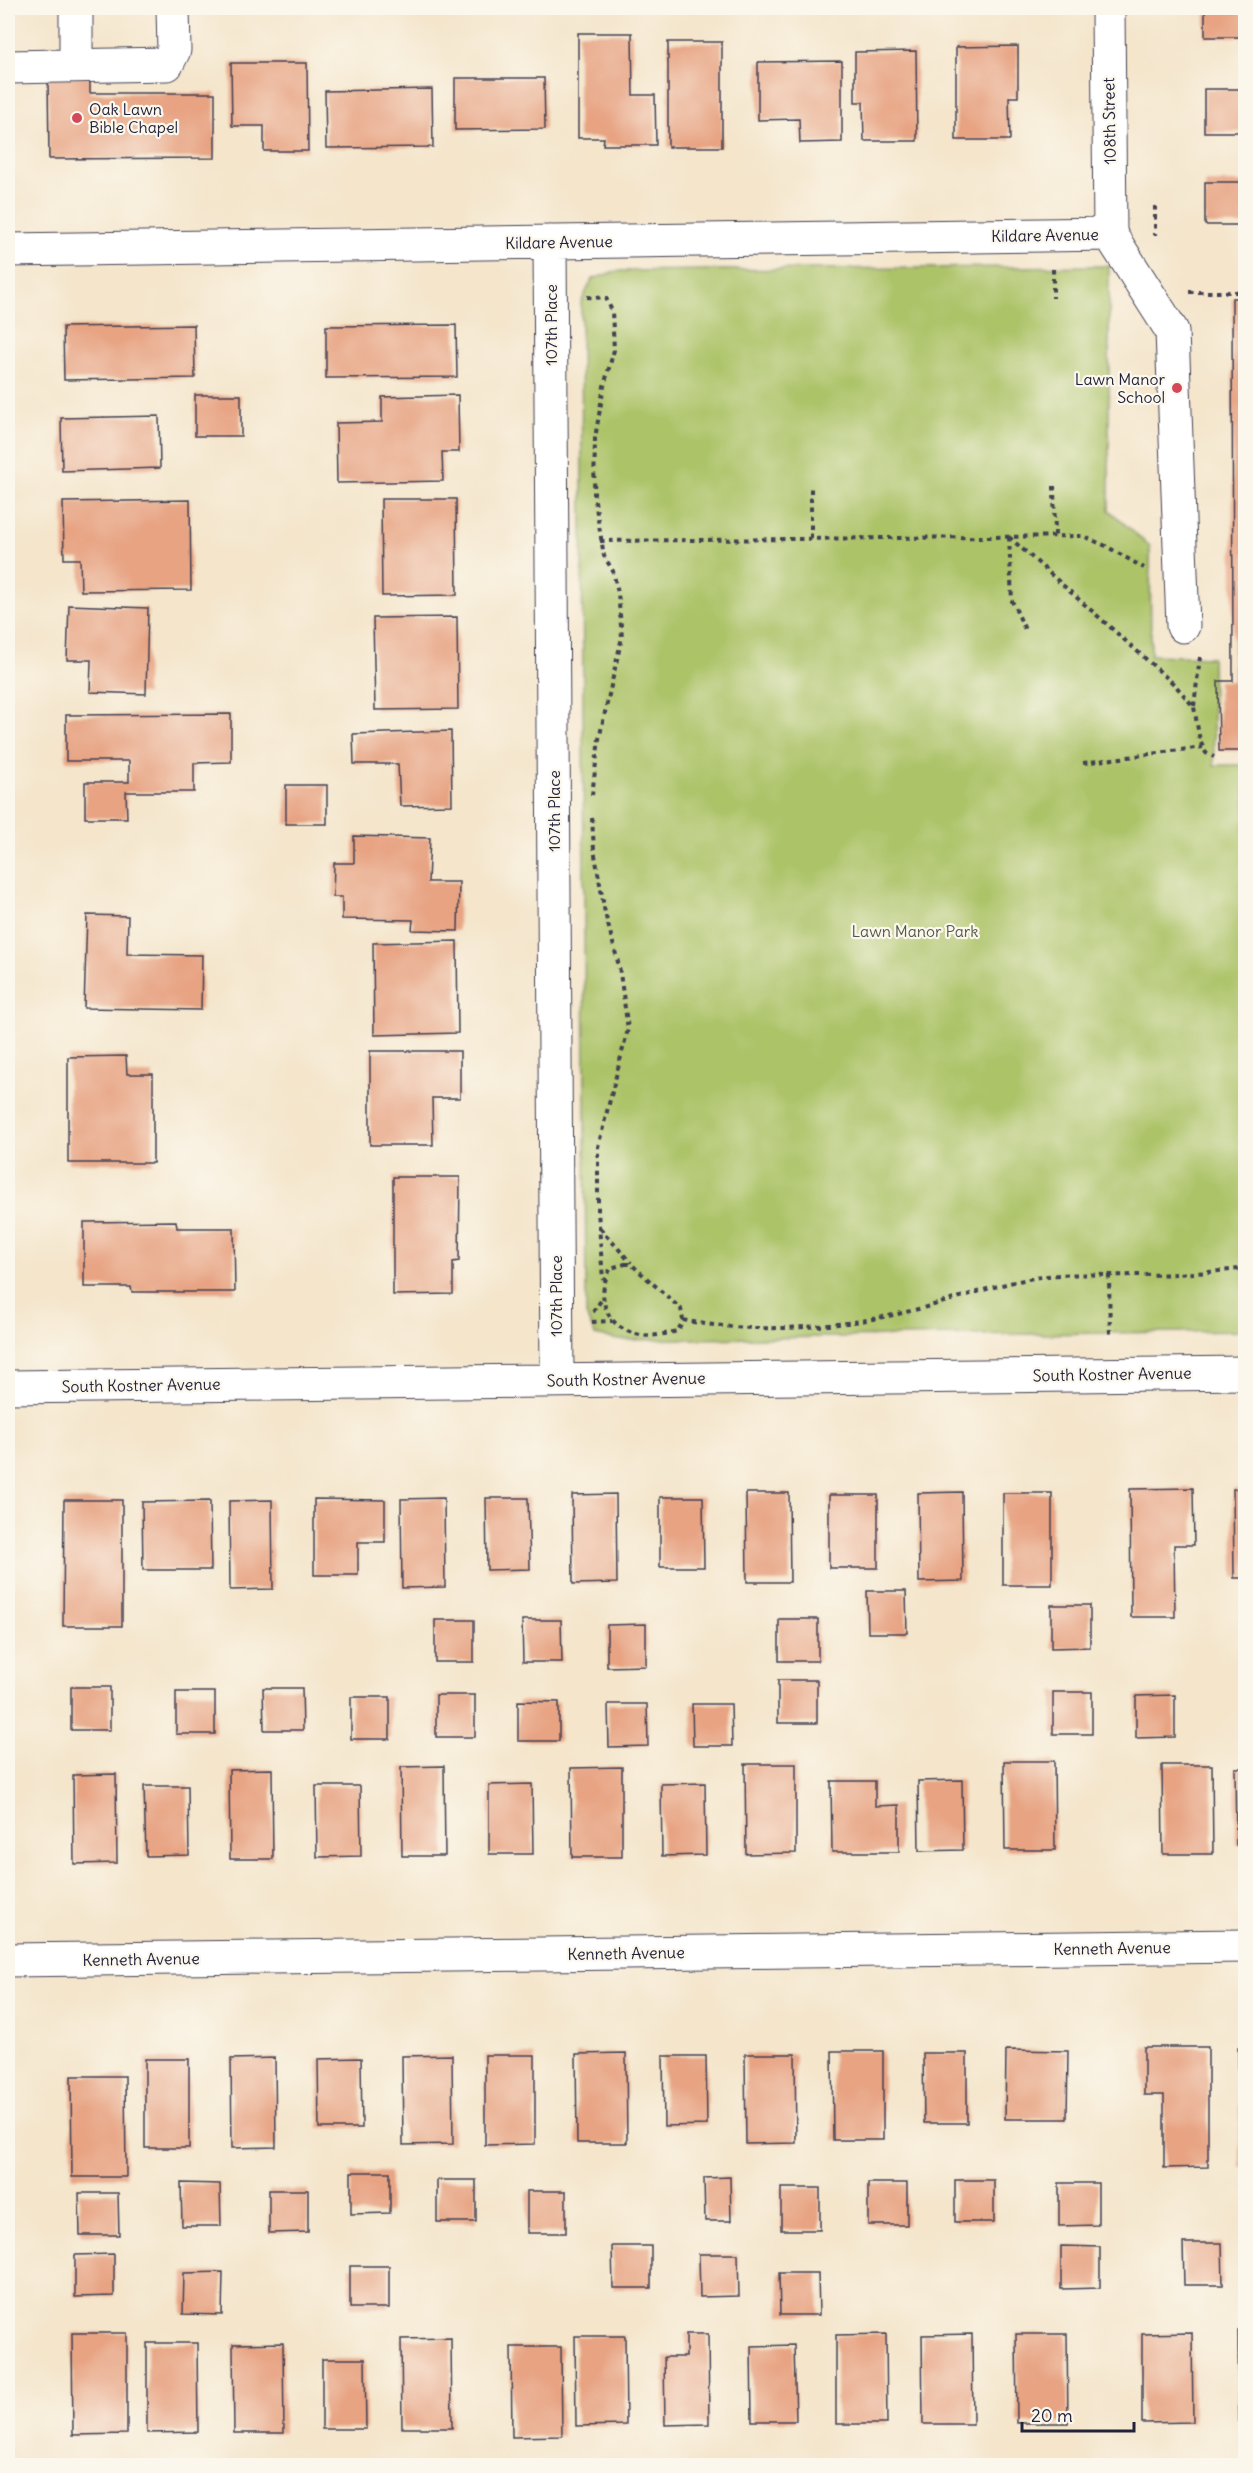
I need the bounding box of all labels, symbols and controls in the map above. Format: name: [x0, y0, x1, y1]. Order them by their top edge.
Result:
street label: 108th Street: [1098, 77, 1120, 165]
place label: Oak Lawn Bible Chapel: [89, 99, 178, 137]
marker: Oak Lawn Bible Chapel: [70, 111, 84, 125]
street label: Kildare Avenue: [991, 224, 1099, 246]
street label: Kildare Avenue: [505, 231, 613, 253]
street label: 107th Place: [541, 284, 561, 366]
place label: Lawn Manor School: [1075, 369, 1165, 407]
marker: Lawn Manor School: [1170, 381, 1184, 395]
street label: 107th Place: [544, 770, 564, 852]
park label: Lawn Manor Park: [851, 921, 979, 941]
street label: 107th Place: [546, 1255, 566, 1337]
street label: South Kostner Avenue: [1032, 1363, 1192, 1385]
street label: South Kostner Avenue: [546, 1368, 706, 1390]
street label: South Kostner Avenue: [61, 1374, 221, 1396]
street label: Kenneth Avenue: [1053, 1937, 1171, 1959]
street label: Kenneth Avenue: [567, 1942, 685, 1964]
street label: Kenneth Avenue: [82, 1948, 200, 1970]
scale bar: [1022, 2395, 1134, 2433]
text: 20 m: [1031, 2404, 1073, 2427]

